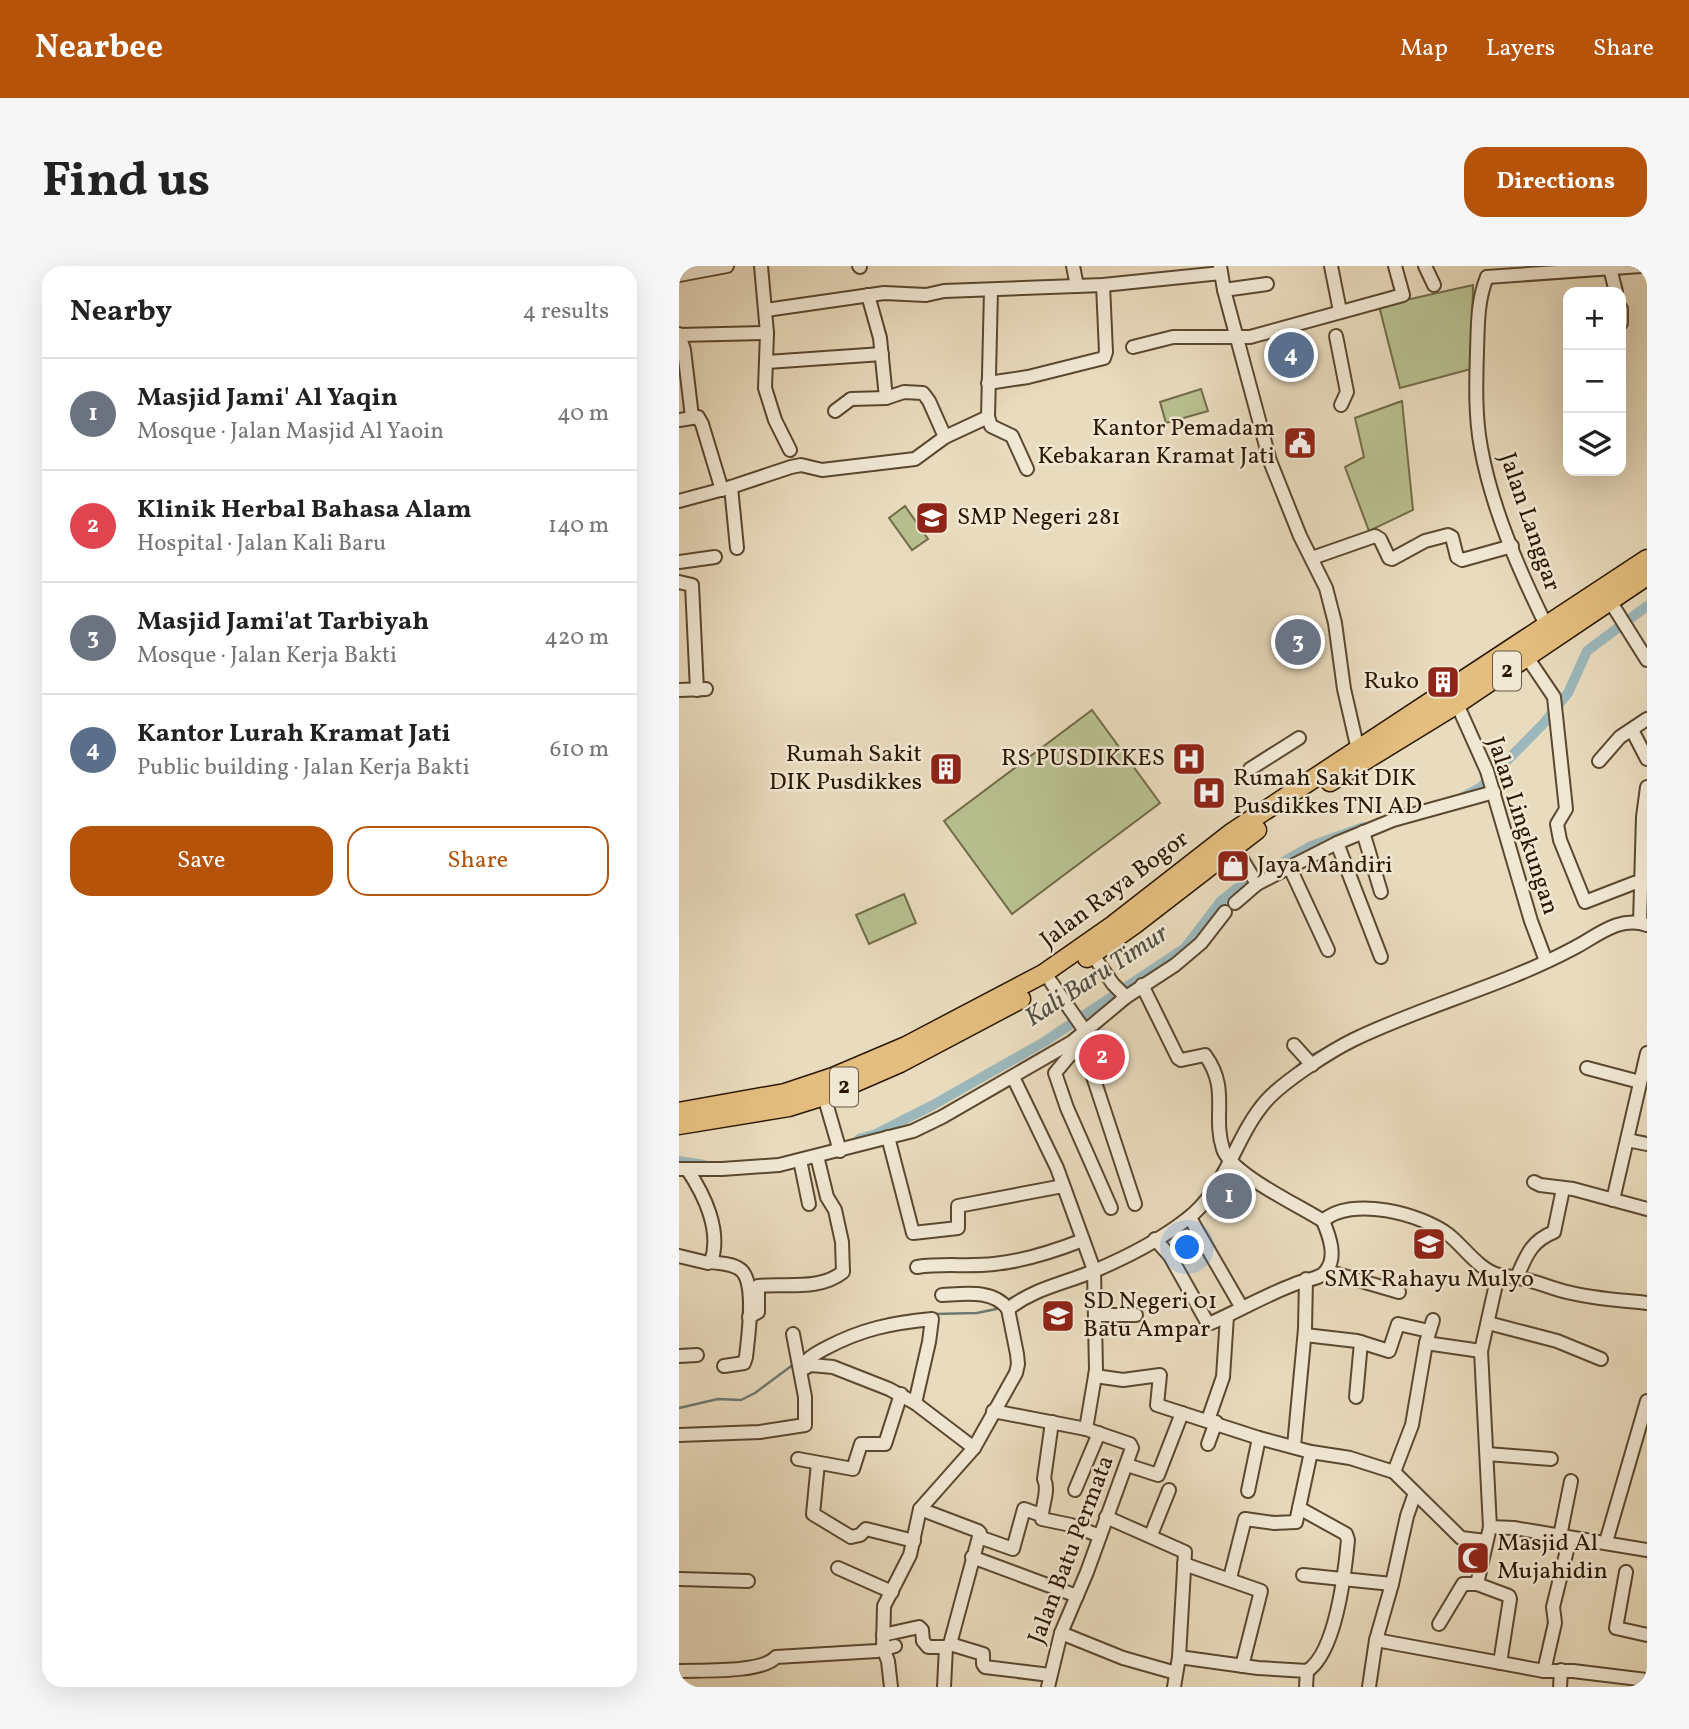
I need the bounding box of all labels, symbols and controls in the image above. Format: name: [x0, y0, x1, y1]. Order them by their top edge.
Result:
text: Nearbee: [35, 26, 163, 72]
text: Map: [1400, 32, 1448, 66]
text: Layers: [1486, 32, 1555, 66]
text: Share: [1593, 32, 1654, 66]
button: Directions: [1464, 147, 1647, 217]
text: Find us: [42, 148, 210, 217]
map controls: [1563, 287, 1626, 476]
button: +: [1563, 287, 1626, 350]
text: Nearby: [70, 291, 172, 333]
text: 4 results: [523, 296, 609, 328]
pin: 4: [1268, 329, 1314, 381]
button: −: [1563, 350, 1626, 413]
text: Masjid Jami' Al Yaqin: [137, 380, 398, 416]
text: 1: [88, 398, 98, 430]
text: 40 m: [557, 398, 609, 430]
place label: Kantor Pemadam Kebakaran Kramat Jati: [1038, 412, 1275, 474]
button: layers: [1563, 413, 1626, 476]
text: Mosque · Jalan Masjid Al Yaoin: [137, 416, 444, 448]
public building icon: Kantor Pemadam Kebakaran Kramat Jati: [1281, 424, 1319, 462]
street label: Jalan Langgar: [1489, 448, 1569, 596]
text: Klinik Herbal Bahasa Alam: [137, 492, 472, 528]
school or university icon: SMP Negeri 281: [913, 499, 951, 537]
place label: SMP Negeri 281: [957, 501, 1121, 535]
text: 2: [87, 510, 99, 542]
text: 140 m: [548, 510, 609, 542]
text: Hospital · Jalan Kali Baru: [137, 528, 386, 560]
text: Masjid Jami'at Tarbiyah: [137, 604, 429, 640]
pin: 3: [1275, 616, 1321, 668]
text: 3: [87, 622, 99, 654]
text: 420 m: [544, 622, 609, 654]
text: Mosque · Jalan Kerja Bakti: [137, 640, 397, 672]
road number: 2: [1493, 652, 1521, 690]
building icon: Ruko: [1424, 663, 1462, 701]
place label: Ruko: [1364, 665, 1419, 699]
text: Kantor Lurah Kramat Jati: [137, 716, 451, 752]
street label: Jalan Lingkungan: [1477, 733, 1567, 919]
text: 4: [86, 734, 100, 766]
text: 610 m: [550, 734, 609, 766]
place label: Rumah Sakit DIK Pusdikkes: [769, 738, 922, 800]
hospital icon: RS PUSDIKKES: [1170, 740, 1208, 778]
place label: RS PUSDIKKES: [1001, 742, 1165, 776]
building icon: Rumah Sakit DIK Pusdikkes: [927, 750, 965, 788]
text: Public building · Jalan Kerja Bakti: [137, 752, 470, 784]
place label: Rumah Sakit DIK Pusdikkes TNI AD: [1233, 762, 1422, 824]
hospital icon: Rumah Sakit DIK Pusdikkes TNI AD: [1190, 774, 1228, 812]
street label: Jalan Raya Bogor: [1034, 823, 1196, 957]
button: Save: [70, 826, 333, 896]
button: Share: [347, 826, 609, 896]
shop icon: Jaya Mandiri: [1214, 847, 1252, 885]
place label: Jaya Mandiri: [1257, 849, 1393, 883]
water label: Kali Baru Timur: [1018, 916, 1176, 1036]
pin: 2: [1079, 1031, 1125, 1083]
road number: 2: [830, 1068, 858, 1107]
pin: 1: [1206, 1170, 1252, 1222]
school or university icon: SMK Rahayu Mulyo: [1410, 1225, 1448, 1263]
your location: [1170, 1230, 1204, 1264]
place label: SMK Rahayu Mulyo: [1324, 1263, 1534, 1297]
place label: SD Negeri 01 Batu Ampar: [1083, 1285, 1217, 1347]
school or university icon: SD Negeri 01 Batu Ampar: [1039, 1297, 1077, 1335]
street label: Jalan Batu Permata: [1020, 1451, 1124, 1649]
place label: Masjid Al Mujahidin: [1497, 1527, 1608, 1589]
mosque icon: Masjid Al Mujahidin: [1454, 1539, 1492, 1577]

